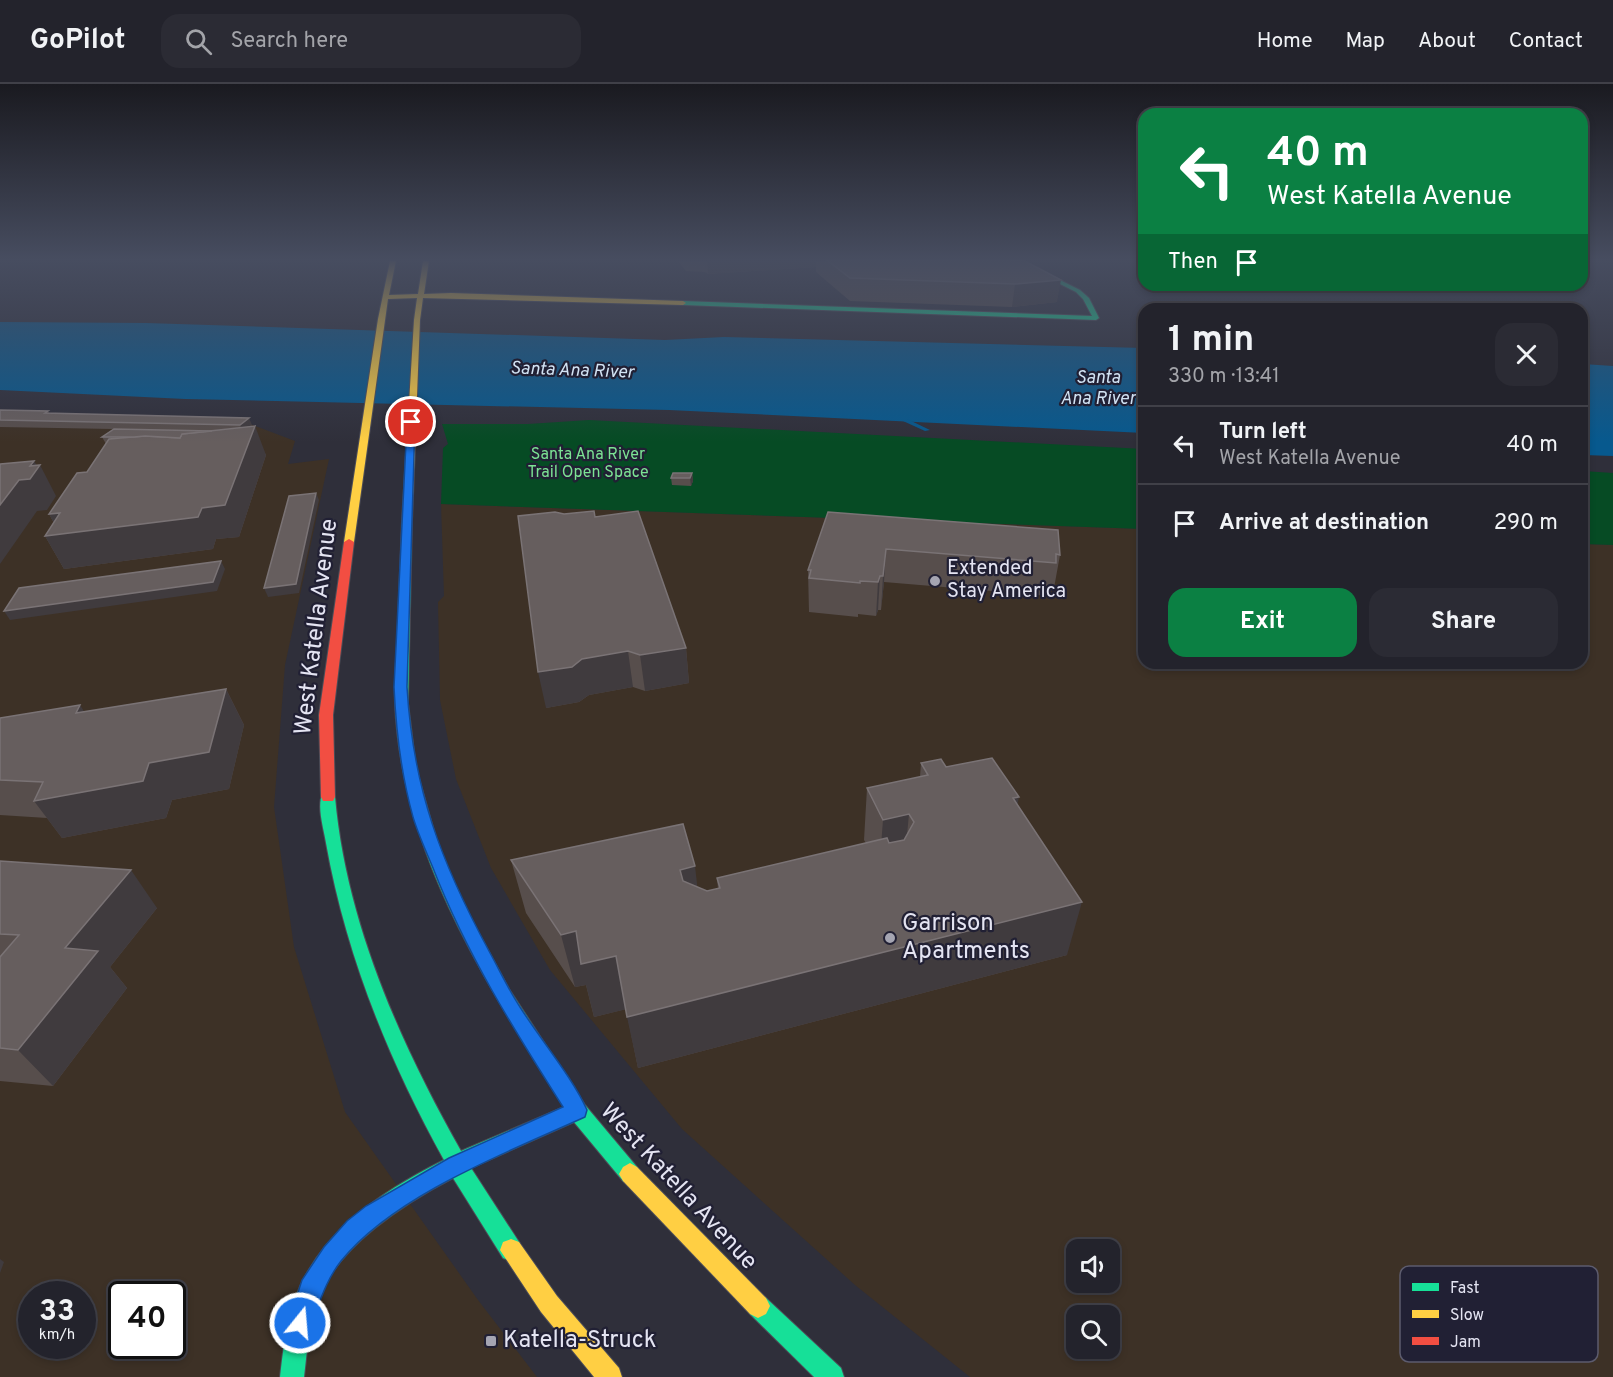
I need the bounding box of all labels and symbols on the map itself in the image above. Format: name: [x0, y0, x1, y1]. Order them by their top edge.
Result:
water label: Santa Ana River: [510, 357, 636, 385]
water label: Santa Ana River: [1060, 367, 1138, 411]
pin: [385, 396, 436, 447]
park label: Santa Ana River Trail Open Space: [527, 445, 649, 483]
street label: West Katella Avenue: [289, 517, 345, 737]
place label: Extended Stay America: [947, 556, 1066, 605]
marker: Extended Stay America: [928, 574, 942, 588]
place label: Garrison Apartments: [902, 909, 1030, 967]
marker: Garrison Apartments: [883, 931, 897, 945]
street label: West Katella Avenue: [593, 1097, 763, 1277]
legend: [1400, 1266, 1598, 1362]
text: Fast: [1450, 1279, 1480, 1299]
speed limit sign: 40: [108, 1281, 186, 1359]
position arrow: [268, 1291, 332, 1355]
text: Slow: [1450, 1306, 1484, 1326]
place label: Katella-Struck: [503, 1326, 656, 1356]
text: Jam: [1450, 1333, 1481, 1353]
marker: Katella-Struck: [484, 1334, 498, 1348]

